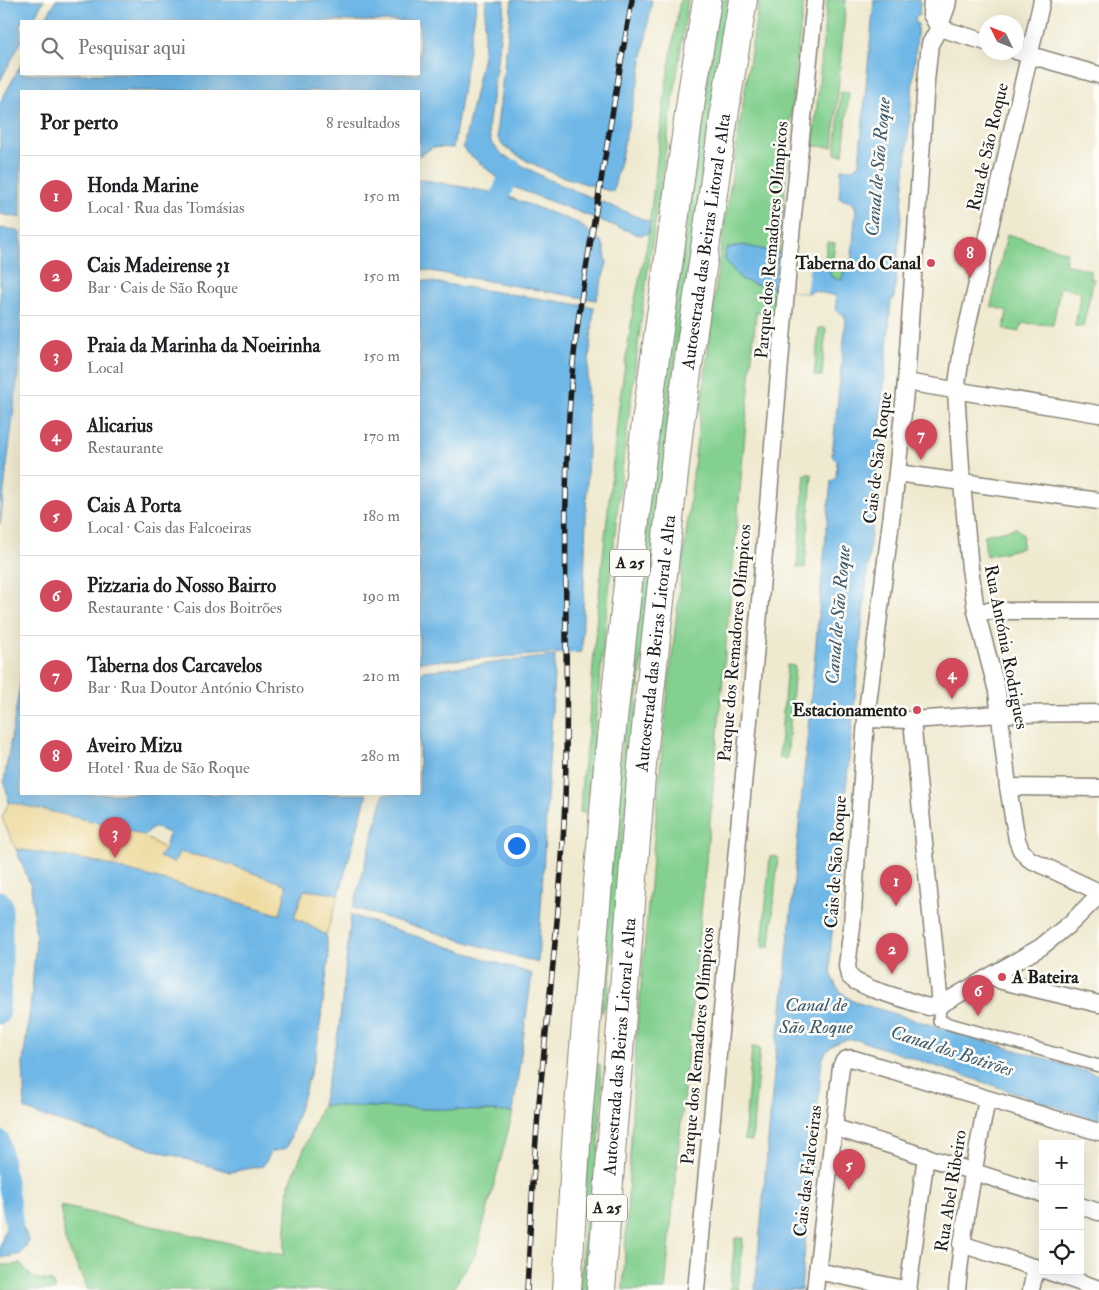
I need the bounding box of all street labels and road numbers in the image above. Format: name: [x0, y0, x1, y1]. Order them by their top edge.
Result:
street label: Rua de São Roque: [962, 80, 1014, 213]
street label: Autoestrada das Beiras Litoral e Alta: [676, 111, 736, 372]
street label: Parque dos Remadores Olímpicos: [750, 120, 794, 360]
street label: Cais de São Roque: [858, 390, 898, 525]
street label: Autoestrada das Beiras Litoral e Alta: [630, 513, 681, 774]
street label: Parque dos Remadores Olímpicos: [713, 523, 757, 763]
road number: A 25: [610, 550, 650, 576]
street label: Rua Antónia Rodrigues: [979, 563, 1033, 731]
street label: Cais de São Roque: [820, 794, 852, 929]
street label: Autoestrada das Beiras Litoral e Alta: [598, 916, 641, 1177]
street label: Parque dos Remadores Olímpicos: [676, 926, 720, 1166]
street label: Cais das Falcoeiras: [789, 1104, 827, 1238]
street label: Rua Abel Ribeiro: [930, 1128, 972, 1254]
road number: A 25: [587, 1194, 627, 1222]

